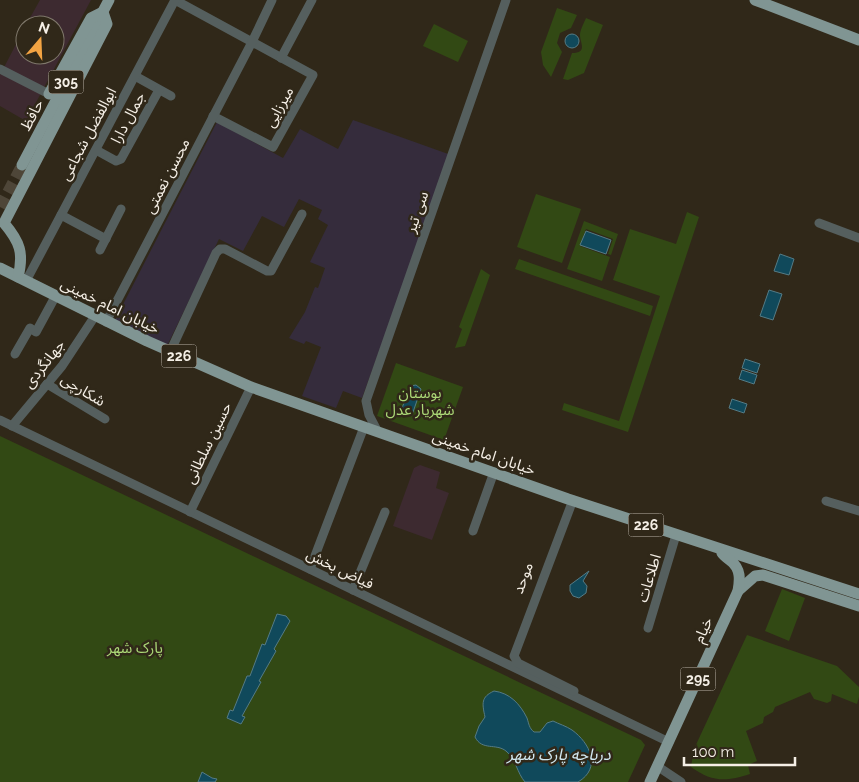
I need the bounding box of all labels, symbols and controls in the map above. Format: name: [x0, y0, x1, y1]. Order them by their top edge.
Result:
north arrow: [15, 15, 65, 65]
text: N: [37, 18, 52, 37]
road number: 305: [48, 70, 84, 94]
street label: ابوالفضل شجاعی: [56, 84, 120, 184]
street label: میرزایی: [261, 84, 297, 130]
street label: جمال دارا: [107, 89, 149, 147]
street label: حافظ: [16, 96, 48, 134]
street label: محسن نعمتی: [140, 135, 194, 217]
street label: سی تیر: [401, 189, 433, 236]
street label: خیابان امام خمینی: [57, 274, 162, 340]
street label: جهانگردی: [20, 336, 69, 392]
road number: 226: [162, 344, 196, 368]
street label: شکارچی: [57, 370, 109, 411]
park label: بوستان شهریار عدل: [386, 384, 455, 419]
street label: حسین سلطانی: [181, 399, 236, 487]
street label: خیابان امام خمینی: [430, 427, 538, 481]
road number: 226: [628, 514, 664, 536]
street label: فیاض بخش: [303, 545, 377, 593]
street label: اطلاعات: [633, 552, 665, 604]
street label: موحد: [509, 560, 537, 596]
street label: خیام: [689, 614, 718, 646]
park label: پارک شهر: [106, 639, 163, 658]
road number: 295: [680, 668, 716, 691]
scale bar: [684, 734, 795, 766]
text: 100 m: [692, 743, 734, 761]
water label: دریاچه پارک شهر: [505, 745, 611, 765]

